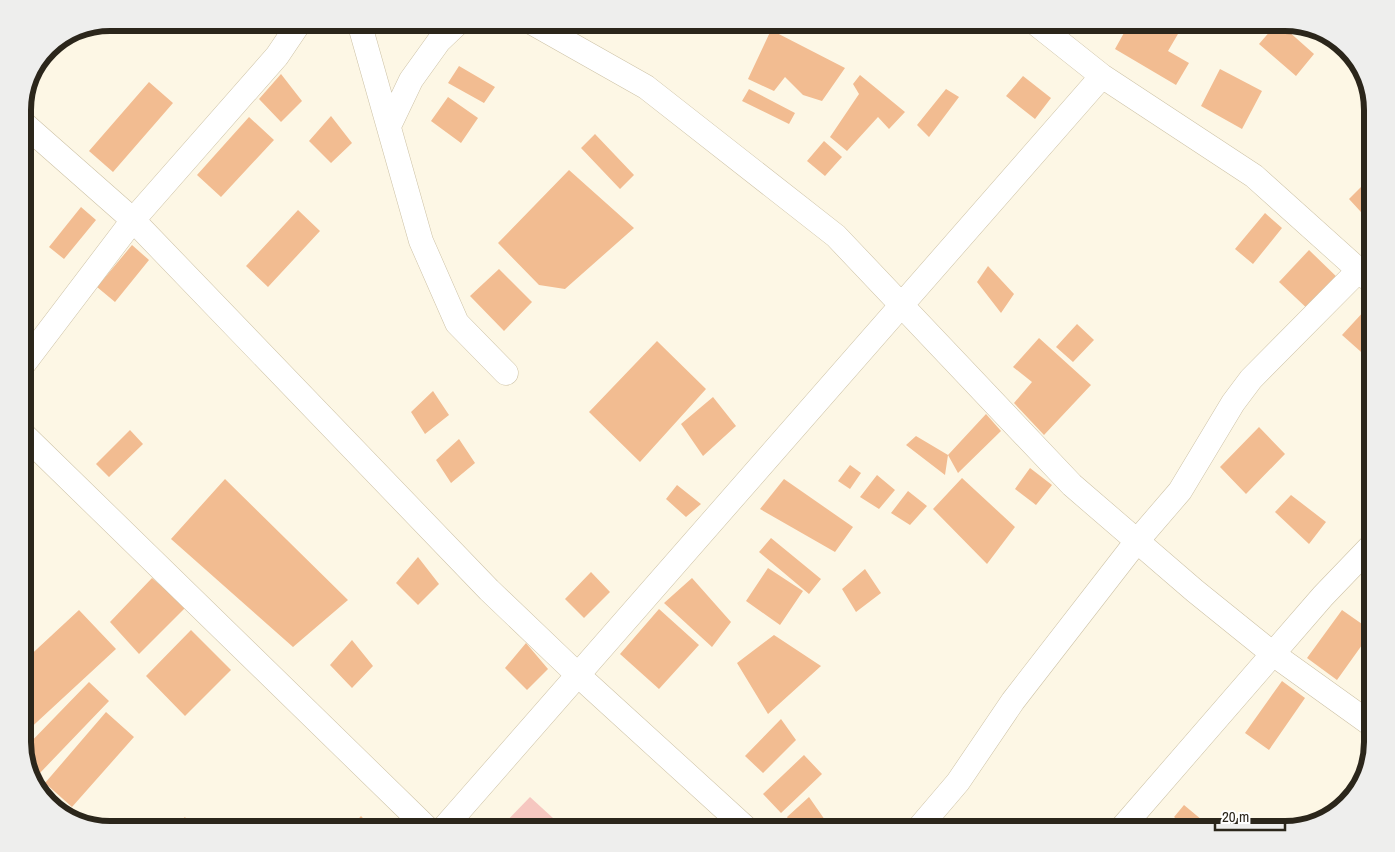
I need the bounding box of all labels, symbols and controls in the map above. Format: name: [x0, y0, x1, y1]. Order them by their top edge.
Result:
scale bar: [1215, 800, 1285, 832]
text: 20 m: [1222, 806, 1249, 827]

